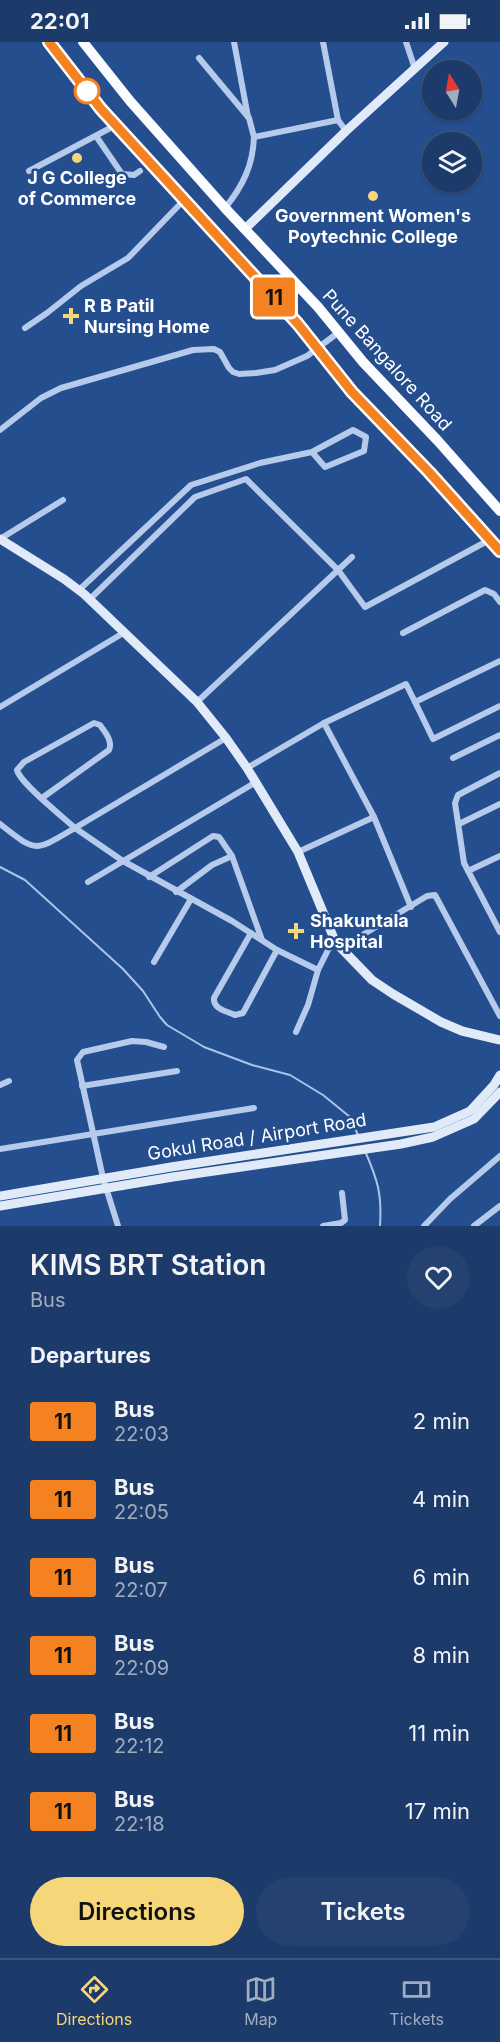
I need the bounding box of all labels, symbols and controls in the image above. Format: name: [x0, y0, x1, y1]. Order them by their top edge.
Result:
text: 22:01: [30, 8, 89, 34]
north arrow: [422, 60, 482, 120]
map controls: [422, 60, 482, 192]
unlabelled marker: [74, 78, 100, 104]
button: layers: [422, 132, 482, 192]
marker: J G College of Commerce: [70, 151, 84, 165]
place label: J G College of Commerce: [18, 167, 137, 209]
marker: Government Women's Poytechnic College: [366, 189, 380, 203]
place label: Government Women's Poytechnic College: [275, 205, 471, 247]
line badge: 11: [247, 278, 301, 316]
text: 11: [265, 285, 283, 310]
street label: Pune Bangalore Road: [318, 285, 456, 435]
place label: R B Patil Nursing Home: [84, 295, 210, 337]
marker: R B Patil Nursing Home: [62, 307, 80, 325]
place label: Shakuntala Hospital: [310, 910, 409, 952]
marker: Shakuntala Hospital: [287, 922, 305, 940]
street label: Gokul Road / Airport Road: [146, 1109, 368, 1164]
button: heart: [407, 1246, 470, 1309]
text: KIMS BRT Station: [30, 1248, 267, 1282]
text: Bus: [30, 1288, 65, 1312]
text: Departures: [30, 1342, 151, 1368]
text: Bus: [114, 1396, 155, 1422]
text: 2 min: [413, 1408, 470, 1434]
text: 11: [54, 1409, 72, 1434]
text: 22:03: [114, 1422, 169, 1446]
text: Bus: [114, 1474, 155, 1500]
text: 4 min: [412, 1486, 470, 1512]
text: 11: [54, 1487, 72, 1512]
text: 22:05: [114, 1500, 169, 1524]
text: Bus: [114, 1552, 155, 1578]
text: 6 min: [413, 1564, 470, 1590]
text: 11: [54, 1565, 72, 1590]
text: 22:07: [114, 1578, 168, 1602]
text: Bus: [114, 1630, 155, 1656]
text: 8 min: [413, 1642, 470, 1668]
text: 11: [54, 1643, 72, 1668]
text: 22:09: [114, 1656, 169, 1680]
text: Bus: [114, 1708, 155, 1734]
text: 11 min: [408, 1720, 470, 1746]
text: 11: [54, 1721, 72, 1746]
text: 22:12: [114, 1734, 165, 1758]
text: Bus: [114, 1786, 155, 1812]
text: 17 min: [405, 1798, 470, 1824]
text: 11: [54, 1799, 72, 1824]
text: 22:18: [114, 1812, 165, 1836]
button: Directions: [30, 1877, 244, 1946]
button: Tickets: [256, 1877, 470, 1946]
tab: Directions: [56, 1973, 132, 2029]
tab: Map: [244, 1973, 277, 2029]
tab: Tickets: [389, 1973, 444, 2029]

